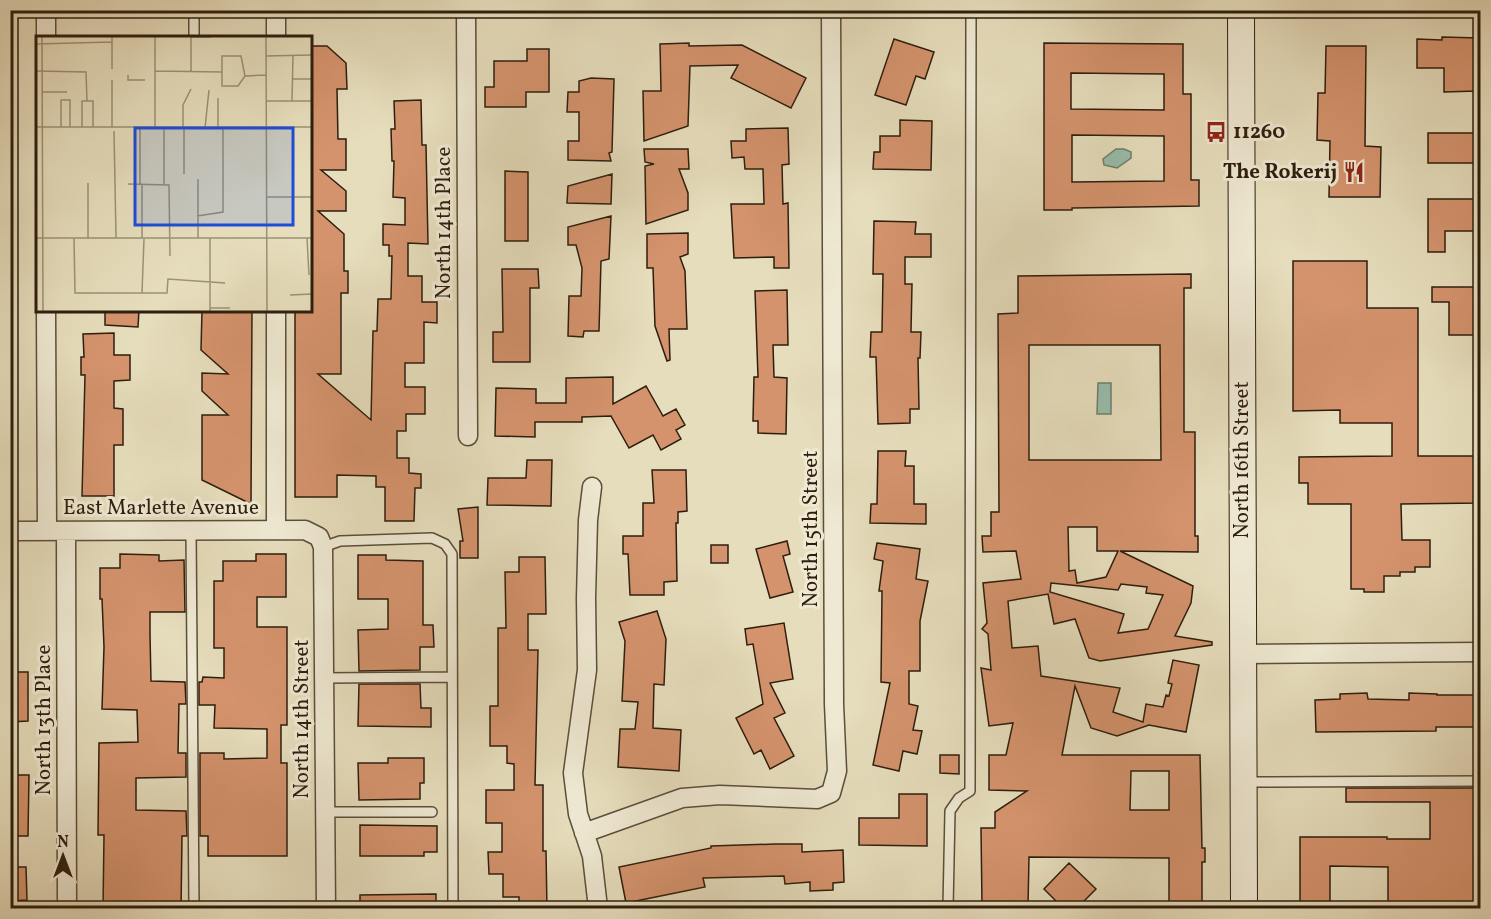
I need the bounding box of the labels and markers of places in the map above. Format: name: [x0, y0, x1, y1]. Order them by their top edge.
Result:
place label: 11260: [1233, 118, 1285, 147]
bus stop icon: 11260: [1204, 120, 1228, 144]
place label: The Rokerij: [1223, 158, 1337, 187]
restaurant icon: The Rokerij: [1342, 160, 1366, 184]

